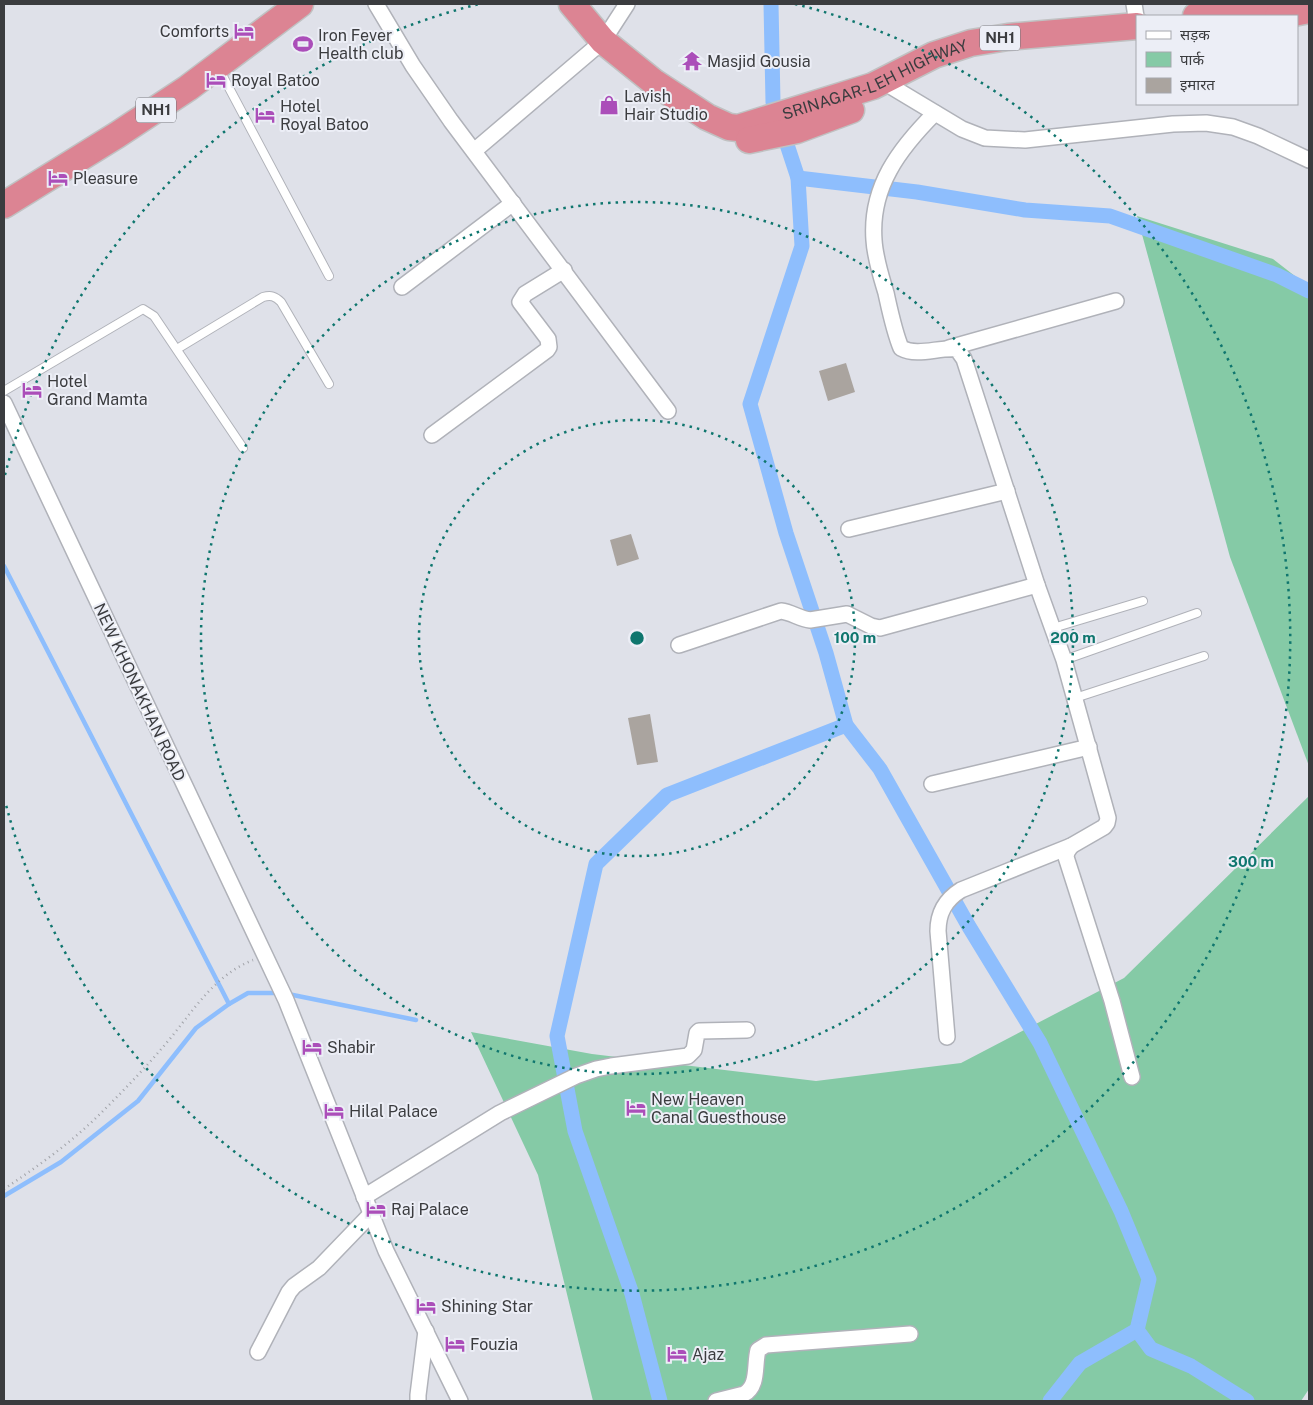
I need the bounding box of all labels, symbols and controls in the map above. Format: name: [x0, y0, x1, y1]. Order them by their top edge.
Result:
legend: [1136, 15, 1298, 105]
hotel icon: Comforts: [233, 20, 255, 42]
place label: Comforts: [160, 22, 229, 41]
place label: Iron Fever Health club: [318, 26, 403, 63]
road number: NH1: [980, 26, 1020, 50]
text: सड़क: [1180, 26, 1210, 43]
sports icon: Iron Fever Health club: [292, 33, 314, 55]
street label: SRINAGAR-LEH HIGHWAY: [780, 36, 970, 124]
temple icon: Masjid Gousia: [681, 50, 703, 72]
text: पार्क: [1180, 51, 1204, 68]
place label: Masjid Gousia: [707, 52, 811, 71]
hotel icon: Royal Batoo: [205, 69, 227, 91]
place label: Royal Batoo: [231, 71, 320, 90]
text: इमारत: [1180, 76, 1215, 93]
place label: Lavish Hair Studio: [624, 87, 708, 124]
shop icon: Lavish Hair Studio: [598, 94, 620, 116]
place label: Hotel Royal Batoo: [280, 97, 369, 134]
road number: NH1: [136, 98, 176, 122]
hotel icon: Hotel Royal Batoo: [254, 104, 276, 126]
hotel icon: Pleasure: [47, 167, 69, 189]
place label: Pleasure: [73, 169, 138, 188]
place label: Hotel Grand Mamta: [47, 372, 148, 409]
hotel icon: Hotel Grand Mamta: [21, 379, 43, 401]
street label: NEW KHONAKHAN ROAD: [90, 600, 189, 784]
centre of rings: [628, 629, 646, 647]
text: 100 m: [834, 629, 876, 646]
text: 200 m: [1050, 629, 1096, 646]
text: 300 m: [1228, 853, 1274, 870]
hotel icon: Shabir: [301, 1036, 323, 1058]
place label: Shabir: [327, 1038, 376, 1057]
place label: New Heaven Canal Guesthouse: [651, 1090, 786, 1127]
hotel icon: New Heaven Canal Guesthouse: [625, 1097, 647, 1119]
hotel icon: Hilal Palace: [323, 1100, 345, 1122]
place label: Hilal Palace: [349, 1102, 438, 1121]
hotel icon: Raj Palace: [365, 1198, 387, 1220]
place label: Raj Palace: [391, 1200, 469, 1219]
hotel icon: Shining Star: [415, 1295, 437, 1317]
place label: Shining Star: [441, 1297, 533, 1316]
hotel icon: Fouzia: [444, 1333, 466, 1355]
place label: Fouzia: [470, 1335, 518, 1354]
hotel icon: Ajaz: [666, 1343, 688, 1365]
place label: Ajaz: [692, 1345, 724, 1364]

